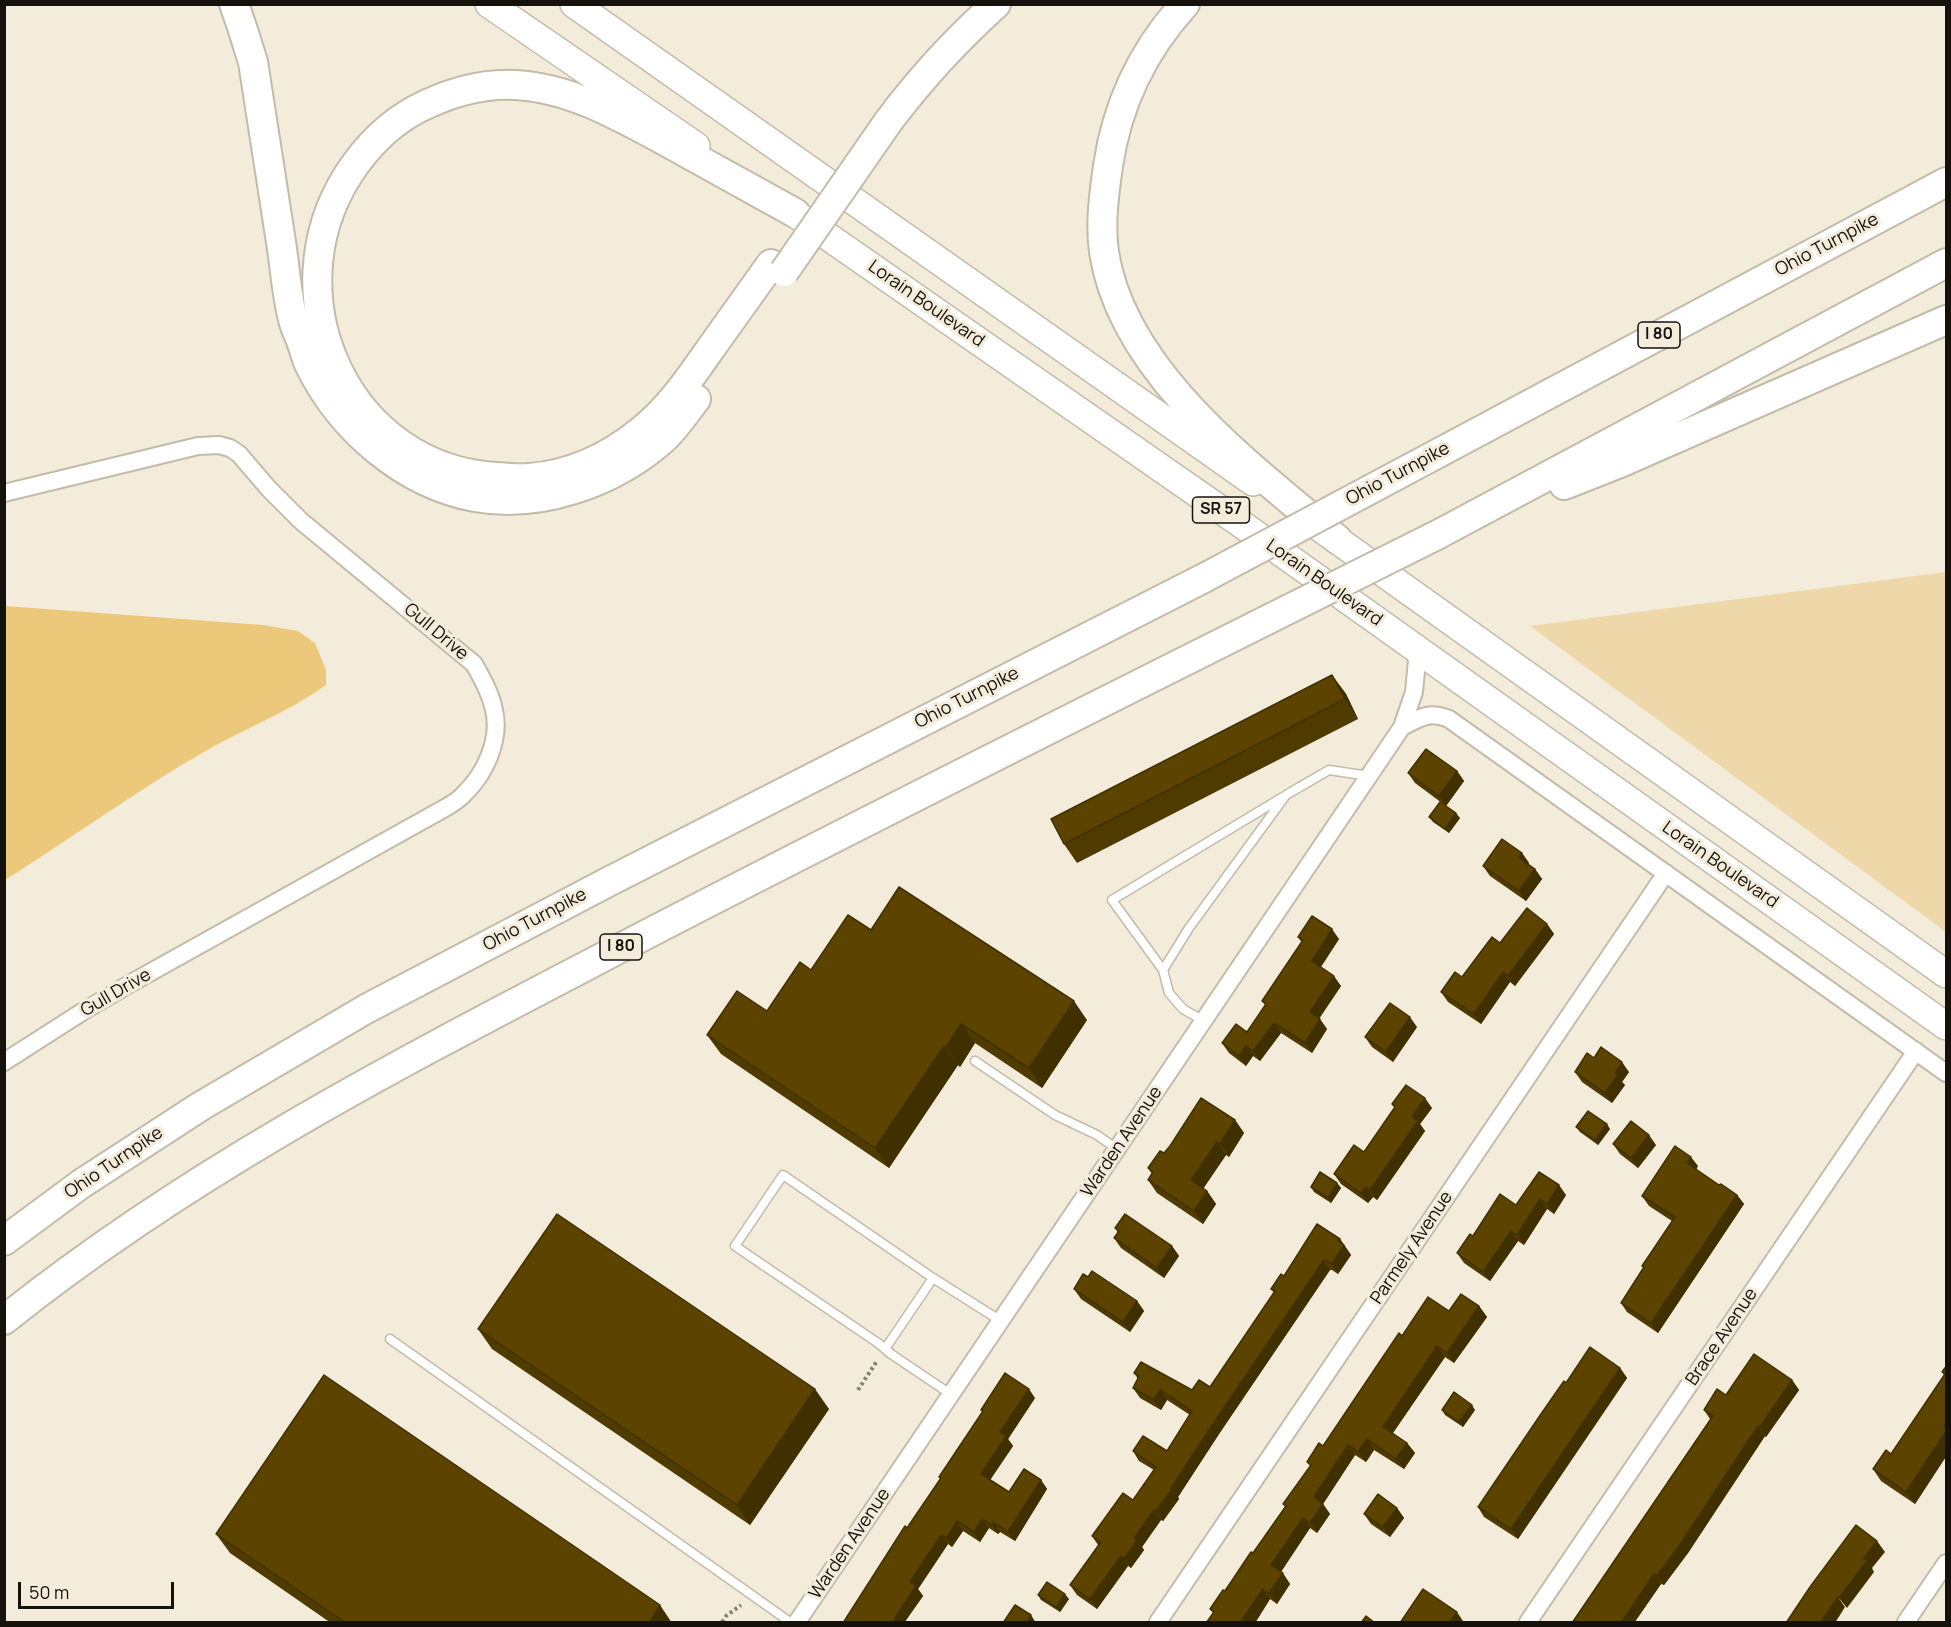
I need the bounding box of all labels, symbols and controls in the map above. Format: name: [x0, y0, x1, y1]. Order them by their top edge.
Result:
street label: Ohio Turnpike: [1772, 209, 1882, 281]
street label: Lorain Boulevard: [864, 256, 988, 352]
road number: I 80: [1638, 322, 1680, 348]
street label: Ohio Turnpike: [1343, 438, 1453, 510]
road number: SR 57: [1192, 497, 1250, 523]
street label: Lorain Boulevard: [1262, 535, 1386, 631]
street label: Gull Drive: [399, 599, 473, 665]
street label: Ohio Turnpike: [911, 662, 1023, 734]
street label: Lorain Boulevard: [1658, 817, 1782, 913]
street label: Ohio Turnpike: [480, 884, 590, 956]
road number: I 80: [600, 934, 642, 960]
street label: Gull Drive: [77, 964, 155, 1022]
street label: Warden Avenue: [1077, 1082, 1167, 1202]
street label: Ohio Turnpike: [61, 1122, 167, 1204]
street label: Parmely Avenue: [1366, 1187, 1458, 1309]
street label: Brace Avenue: [1682, 1284, 1762, 1390]
street label: Warden Avenue: [805, 1484, 895, 1604]
scale bar: [21, 1570, 177, 1608]
text: 50 m: [29, 1580, 69, 1604]

